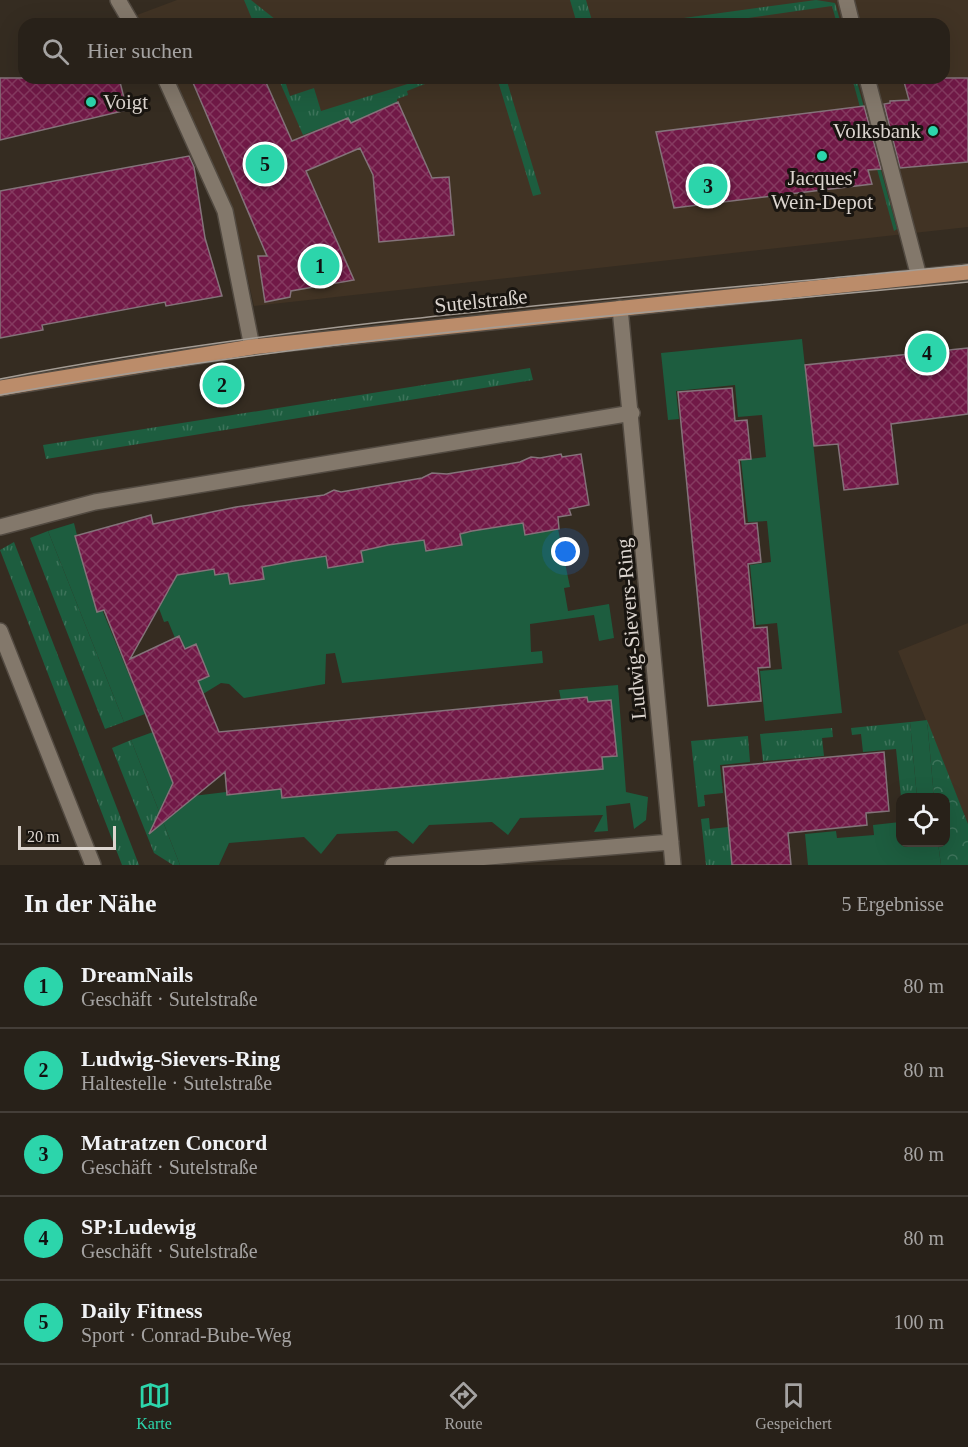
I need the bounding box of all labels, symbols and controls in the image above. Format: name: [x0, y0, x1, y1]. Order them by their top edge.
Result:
search box: [18, 18, 950, 84]
icon: search: [39, 35, 72, 68]
text: Hier suchen: [87, 38, 193, 63]
place label: Voigt: [103, 90, 148, 114]
marker: Voigt: [84, 95, 98, 109]
place label: Volksbank: [833, 119, 921, 143]
marker: Volksbank: [926, 124, 940, 138]
pin: 5: [246, 142, 284, 186]
marker: Jacques' Wein-Depot: [815, 149, 829, 163]
pin: 3: [688, 164, 728, 208]
place label: Jacques' Wein-Depot: [771, 166, 873, 214]
pin: 1: [300, 244, 340, 288]
street label: Sutelstraße: [433, 284, 529, 318]
pin: 4: [908, 330, 946, 376]
pin: 2: [202, 362, 242, 408]
your location: [551, 537, 580, 566]
street label: Ludwig-Sievers-Ring: [611, 537, 651, 721]
map controls: [896, 793, 950, 847]
button: locate: [896, 793, 950, 847]
scale bar: [18, 823, 116, 850]
text: 20 m: [27, 828, 59, 845]
text: In der Nähe: [24, 889, 156, 918]
text: 5 Ergebnisse: [842, 893, 944, 915]
text: DreamNails: [81, 962, 193, 987]
text: 1: [39, 975, 49, 997]
text: 80 m: [903, 975, 944, 997]
text: Geschäft · Sutelstraße: [81, 988, 258, 1010]
text: Ludwig-Sievers-Ring: [81, 1046, 280, 1071]
text: 2: [39, 1059, 49, 1081]
text: 80 m: [903, 1059, 944, 1081]
text: Haltestelle · Sutelstraße: [81, 1072, 272, 1094]
text: Matratzen Concord: [81, 1130, 267, 1155]
text: 3: [39, 1143, 49, 1165]
text: 80 m: [903, 1143, 944, 1165]
text: Geschäft · Sutelstraße: [81, 1156, 258, 1178]
text: SP:Ludewig: [81, 1214, 196, 1239]
text: 4: [39, 1227, 49, 1249]
text: 80 m: [903, 1227, 944, 1249]
text: Geschäft · Sutelstraße: [81, 1240, 258, 1262]
text: Daily Fitness: [81, 1298, 203, 1323]
text: 5: [39, 1311, 49, 1333]
text: 100 m: [893, 1311, 944, 1333]
text: Sport · Conrad-Bube-Weg: [81, 1324, 292, 1346]
tab: Karte: [136, 1379, 172, 1433]
tab: Route: [444, 1379, 483, 1433]
tab: Gespeichert: [755, 1379, 832, 1433]

